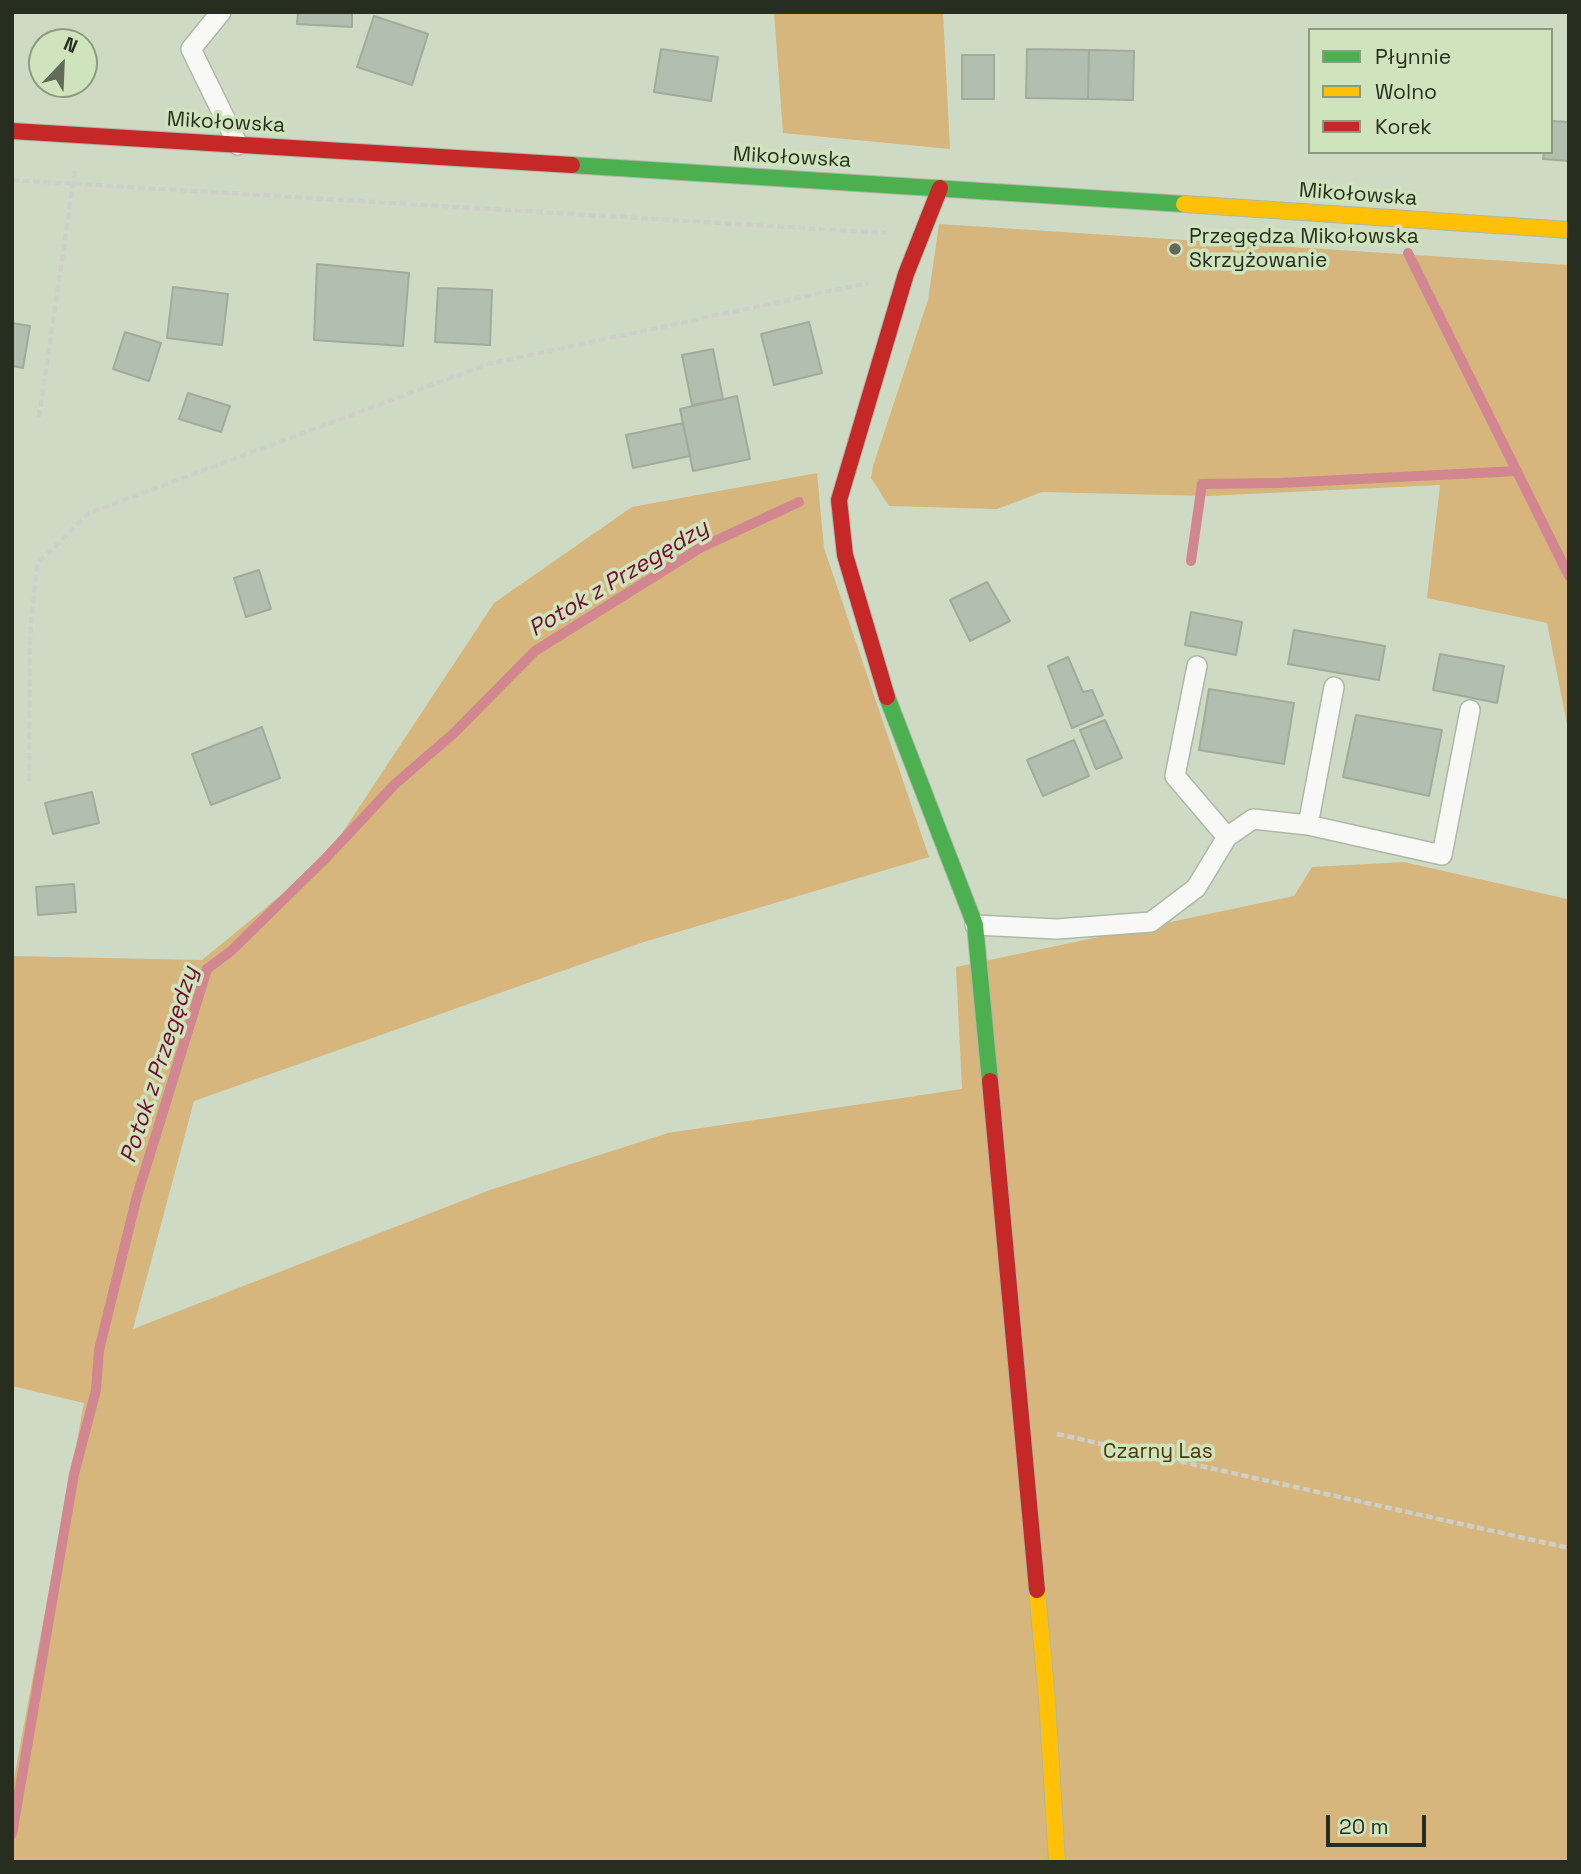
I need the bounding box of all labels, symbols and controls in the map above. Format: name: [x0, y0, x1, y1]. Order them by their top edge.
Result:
north arrow: [28, 28, 98, 98]
legend: [1308, 28, 1553, 154]
text: N: [60, 31, 81, 59]
text: Płynnie: [1375, 43, 1451, 70]
text: Wolno: [1375, 78, 1437, 105]
street label: Mikołowska: [166, 107, 286, 139]
text: Korek: [1375, 113, 1432, 140]
street label: Mikołowska: [732, 142, 852, 174]
street label: Mikołowska: [1298, 178, 1418, 212]
place label: Przegędza Mikołowska Skrzyżowanie: [1189, 224, 1419, 274]
marker: Przegędza Mikołowska Skrzyżowanie: [1167, 241, 1183, 257]
water label: Potok z Przegędzy: [524, 514, 714, 644]
water label: Potok z Przegędzy: [115, 963, 205, 1167]
park label: Czarny Las: [1103, 1439, 1213, 1465]
scale bar: [1329, 1800, 1429, 1844]
text: 20 m: [1339, 1813, 1389, 1840]

